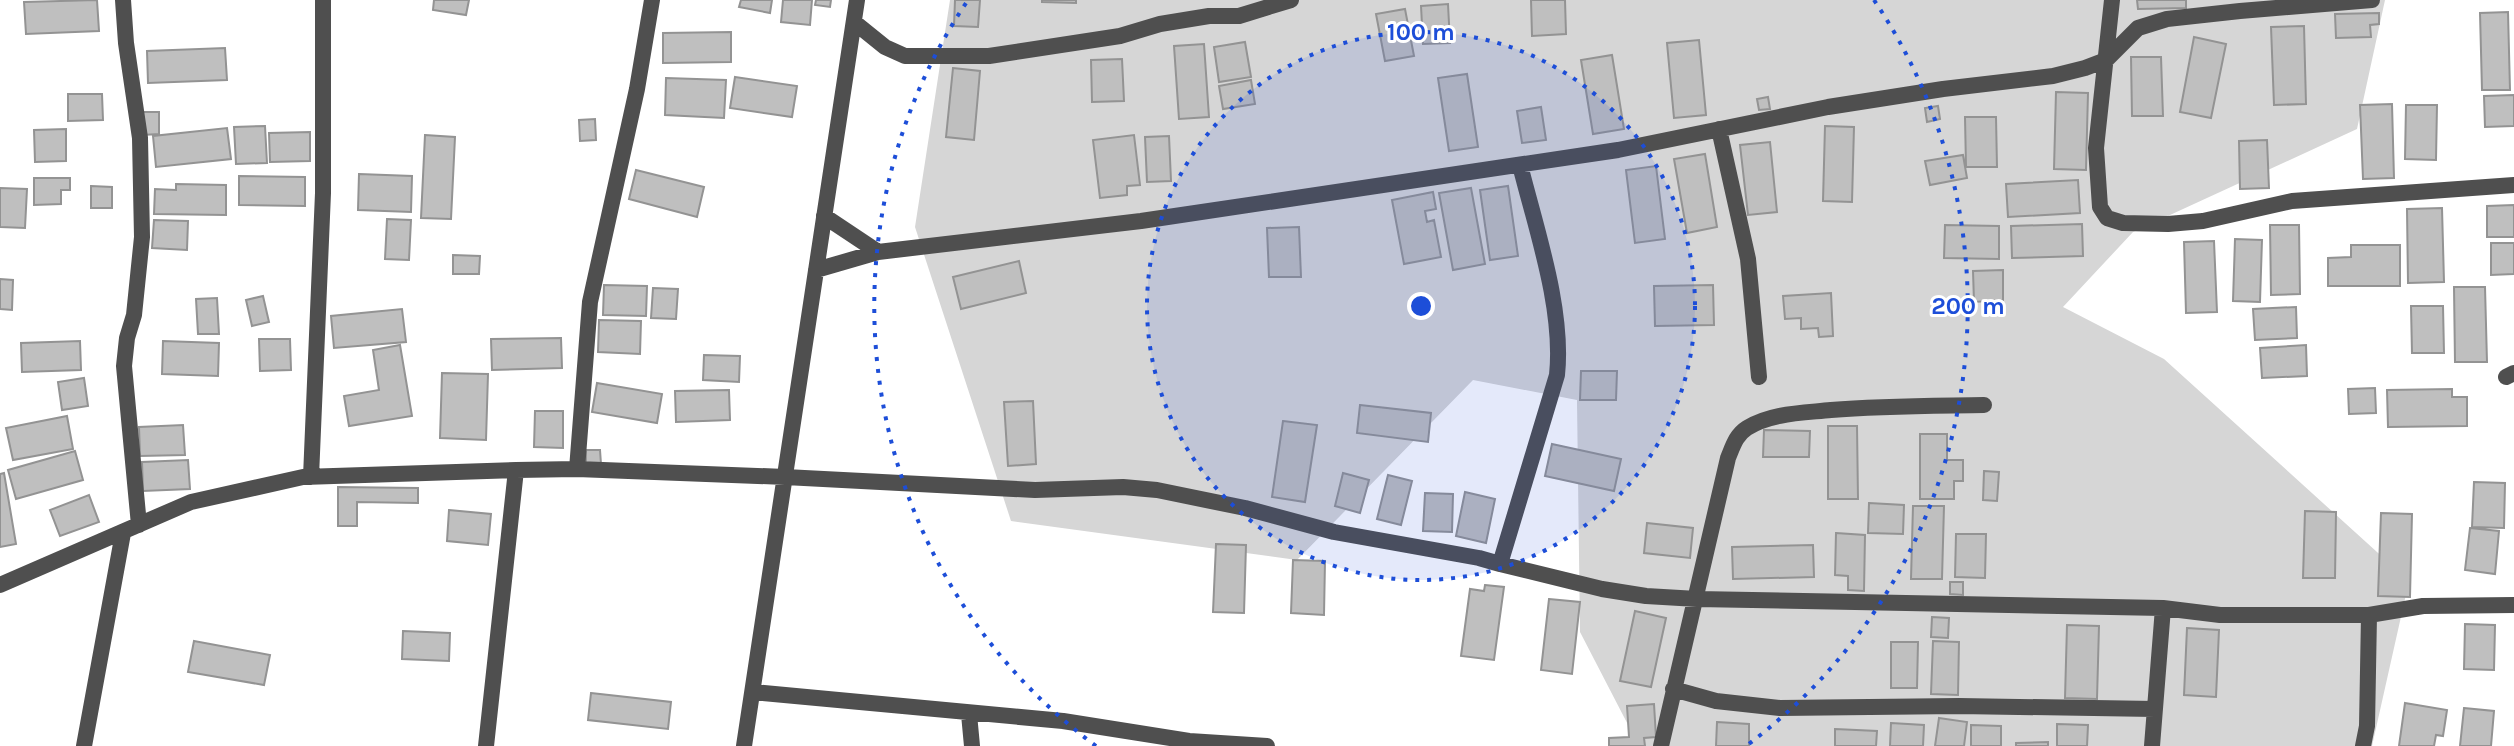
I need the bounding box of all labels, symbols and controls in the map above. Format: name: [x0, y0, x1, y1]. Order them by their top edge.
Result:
text: 100 m: [1387, 18, 1455, 46]
centre of rings: [1407, 292, 1435, 320]
text: 200 m: [1931, 292, 2005, 320]

